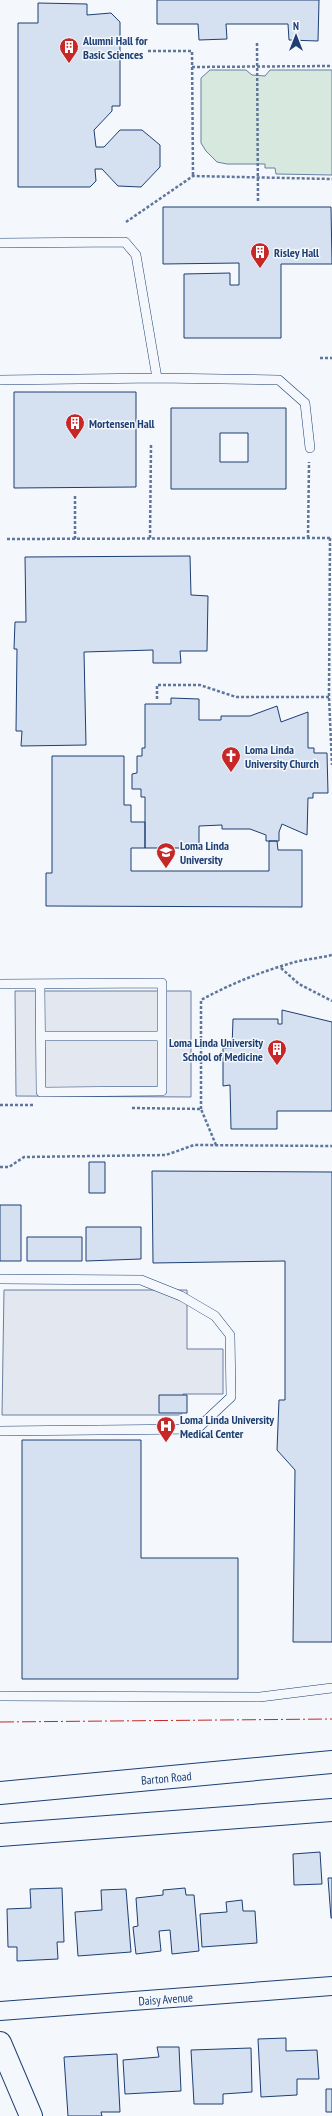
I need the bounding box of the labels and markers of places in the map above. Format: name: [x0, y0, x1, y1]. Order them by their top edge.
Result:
place label: Alumni Hall for Basic Sciences: [82, 33, 148, 62]
building icon: Alumni Hall for Basic Sciences: [58, 36, 80, 64]
building icon: Risley Hall: [249, 241, 271, 269]
place label: Risley Hall: [274, 245, 319, 260]
building icon: Mortensen Hall: [64, 412, 86, 440]
place label: Mortensen Hall: [89, 416, 155, 431]
place label: Loma Linda University Church: [245, 742, 319, 771]
church icon: Loma Linda University Church: [220, 745, 242, 773]
place label: Loma Linda University: [180, 838, 229, 867]
school or university icon: Loma Linda University: [155, 841, 177, 869]
place label: Loma Linda University School of Medicine: [169, 1035, 263, 1064]
building icon: Loma Linda University School of Medicine: [266, 1038, 288, 1066]
place label: Loma Linda University Medical Center: [180, 1412, 274, 1441]
hospital icon: Loma Linda University Medical Center: [155, 1415, 177, 1443]

